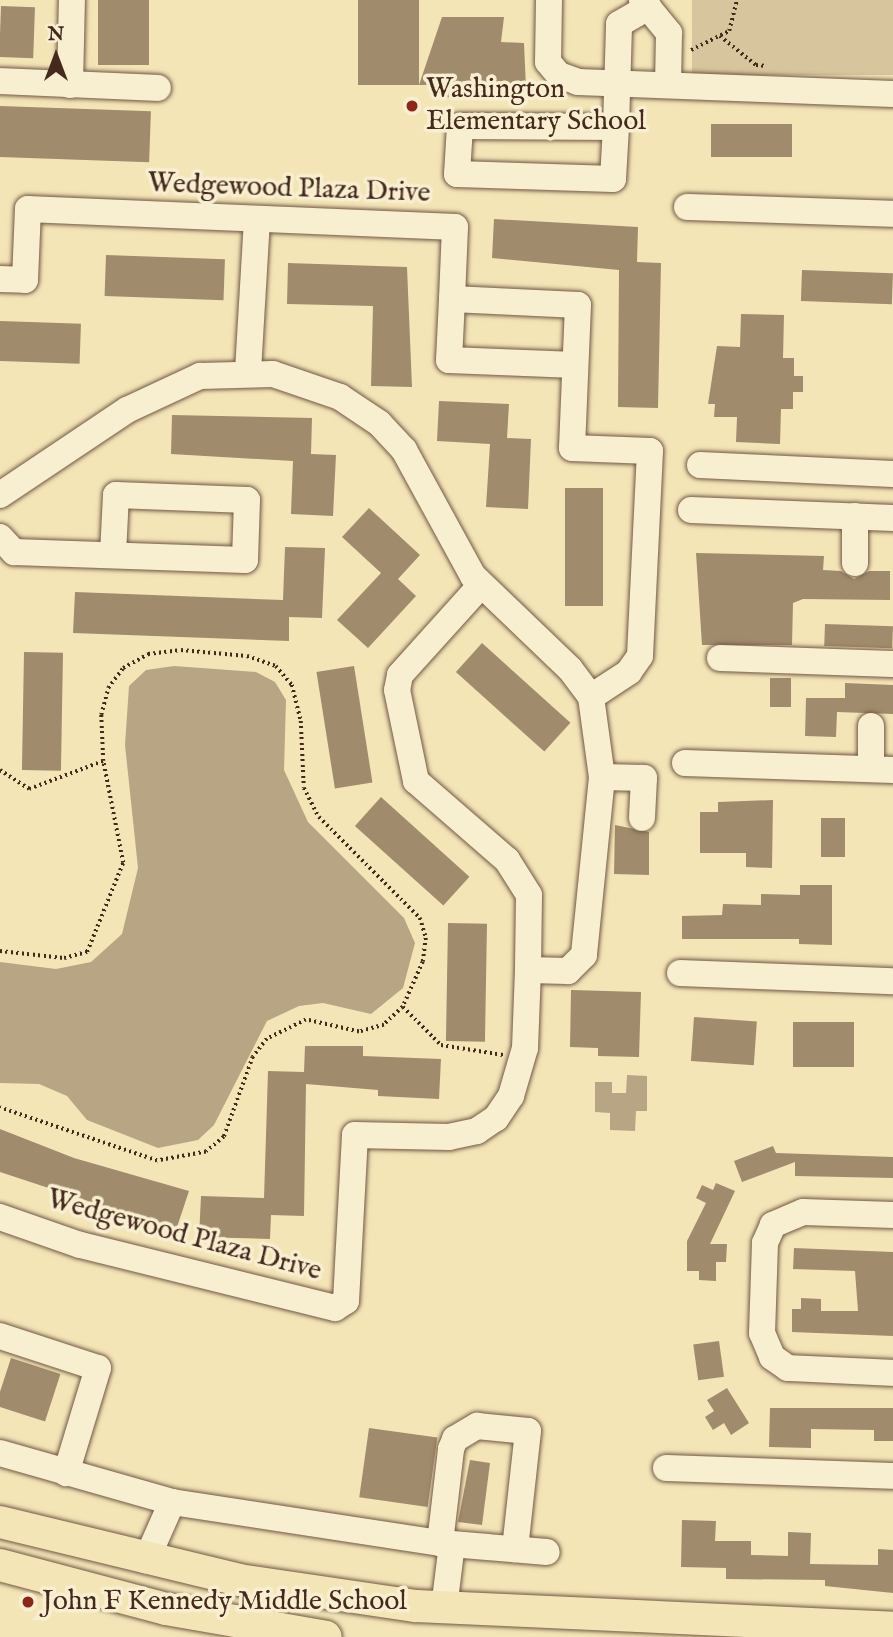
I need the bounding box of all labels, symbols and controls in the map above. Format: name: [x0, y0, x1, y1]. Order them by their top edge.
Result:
north arrow: [21, 21, 91, 91]
text: N: [48, 23, 64, 47]
place label: Washington Elementary School: [426, 73, 646, 139]
marker: Washington Elementary School: [404, 98, 420, 114]
street label: Wedgewood Plaza Drive: [147, 167, 431, 211]
street label: Wedgewood Plaza Drive: [43, 1183, 325, 1289]
place label: John F Kennedy Middle School: [42, 1585, 407, 1619]
marker: John F Kennedy Middle School: [20, 1594, 36, 1610]

